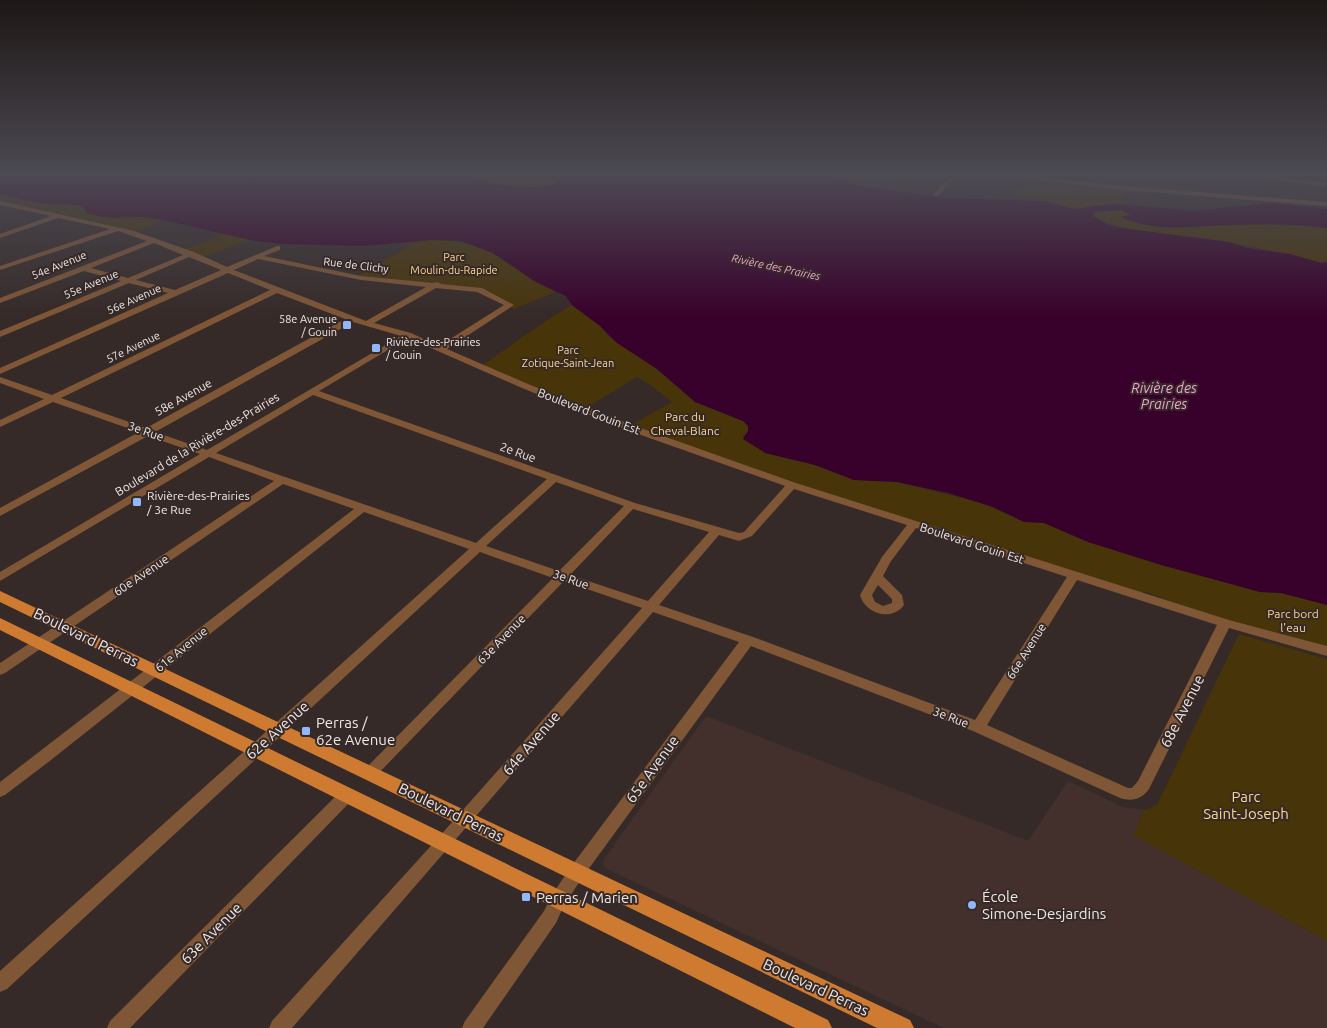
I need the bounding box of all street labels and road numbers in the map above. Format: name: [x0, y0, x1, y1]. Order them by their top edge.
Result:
street label: 54e Avenue: [30, 249, 88, 281]
street label: Rue de Clichy: [323, 255, 390, 275]
street label: 55e Avenue: [62, 267, 120, 301]
street label: 56e Avenue: [105, 282, 163, 316]
street label: 57e Avenue: [104, 329, 162, 365]
street label: 58e Avenue: [152, 376, 214, 418]
street label: Boulevard Gouin Est: [536, 385, 642, 437]
street label: Boulevard de la Rivière-des-Prairies: [113, 390, 281, 498]
street label: 3e Rue: [126, 419, 166, 443]
street label: 2e Rue: [498, 440, 538, 464]
street label: Boulevard Gouin Est: [918, 520, 1026, 566]
street label: 60e Avenue: [111, 552, 171, 598]
street label: 3e Rue: [551, 567, 591, 591]
street label: Boulevard Perras: [31, 604, 141, 670]
street label: 63e Avenue: [474, 612, 528, 666]
street label: 66e Avenue: [1004, 621, 1048, 681]
street label: 61e Avenue: [152, 624, 210, 674]
street label: 68e Avenue: [1156, 672, 1208, 750]
street label: 62e Avenue: [242, 697, 312, 763]
street label: 3e Rue: [931, 704, 971, 730]
street label: 64e Avenue: [499, 708, 563, 778]
street label: 65e Avenue: [622, 732, 682, 806]
street label: Boulevard Perras: [396, 779, 506, 845]
street label: 63e Avenue: [177, 899, 245, 967]
street label: Boulevard Perras: [761, 955, 871, 1019]

